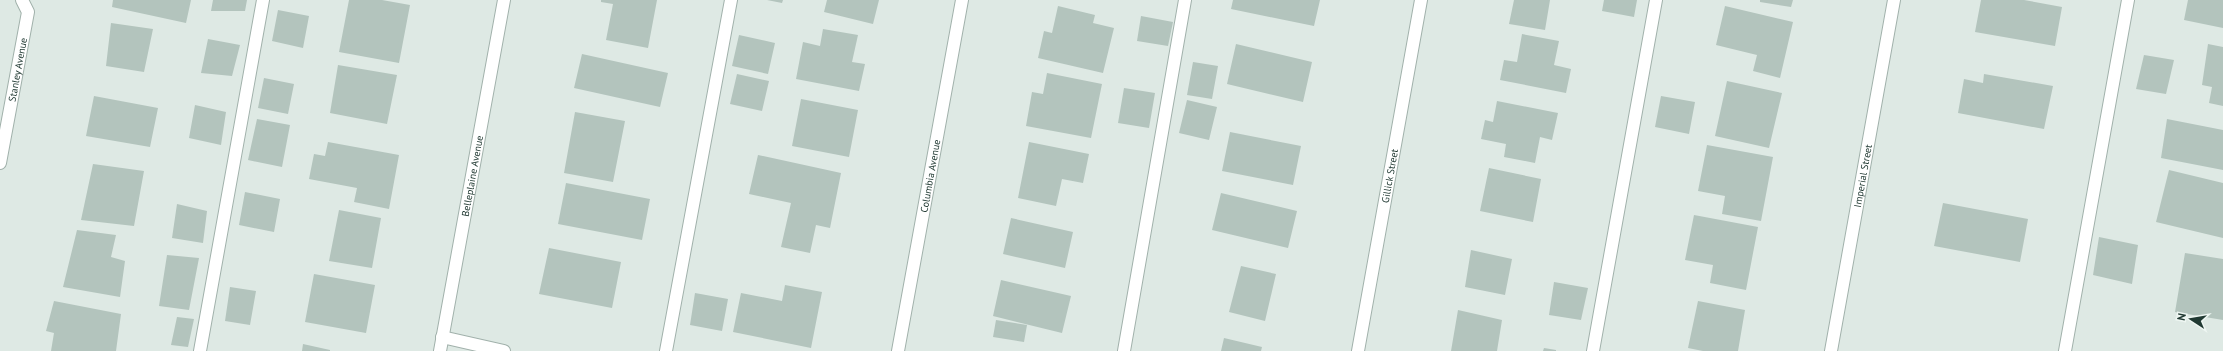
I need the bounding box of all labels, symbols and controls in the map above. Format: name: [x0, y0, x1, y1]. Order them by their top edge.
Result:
street label: Stanley Avenue: [6, 37, 30, 103]
street label: Belleplaine Avenue: [459, 134, 486, 218]
street label: Columbia Avenue: [917, 138, 943, 213]
street label: Imperial Street: [1851, 143, 1875, 208]
street label: Gillick Street: [1379, 147, 1401, 204]
north arrow: [2171, 299, 2211, 339]
text: N: [2174, 312, 2189, 322]

